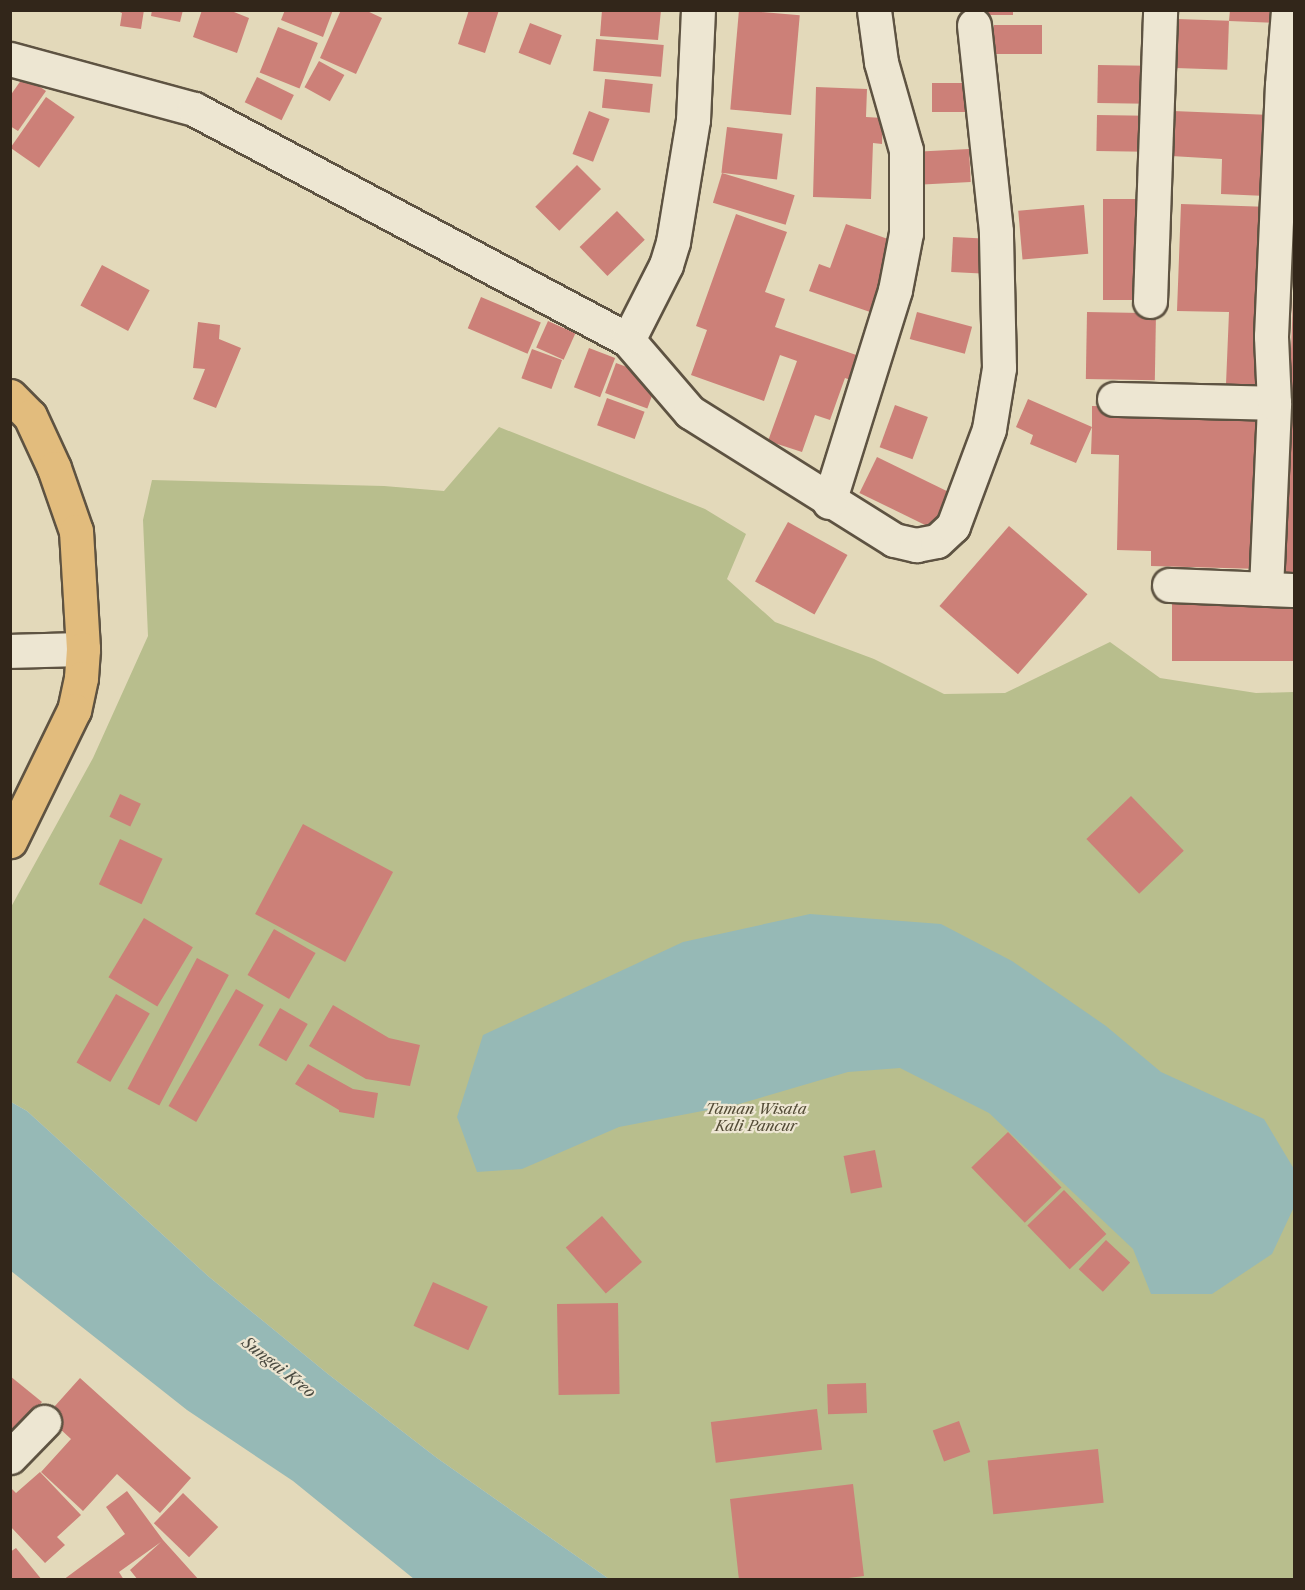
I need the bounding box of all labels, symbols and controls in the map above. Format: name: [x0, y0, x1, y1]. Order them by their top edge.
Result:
park label: Taman Wisata Kali Pancur: [705, 1099, 807, 1134]
water label: Sungai Kreo: [238, 1332, 320, 1402]

